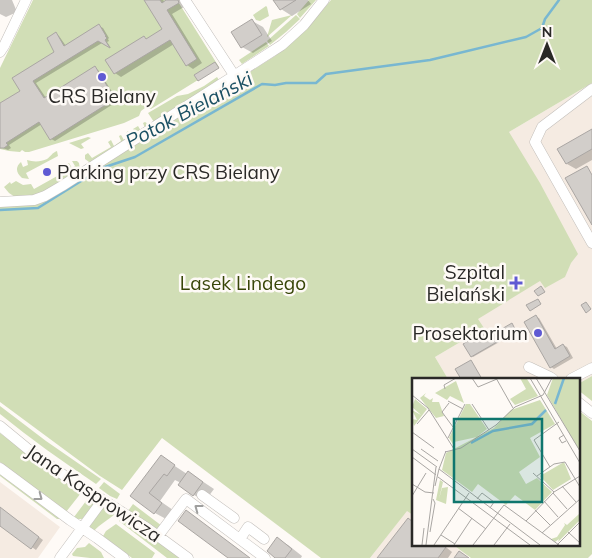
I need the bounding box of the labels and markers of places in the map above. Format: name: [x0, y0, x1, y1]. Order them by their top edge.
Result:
marker: CRS Bielany: [96, 71, 108, 83]
place label: CRS Bielany: [48, 84, 156, 108]
place label: Parking przy CRS Bielany: [57, 160, 280, 184]
marker: Parking przy CRS Bielany: [41, 166, 53, 178]
place label: Szpital Bielański: [426, 260, 505, 306]
marker: Szpital Bielański: [509, 276, 523, 290]
place label: Prosektorium: [412, 321, 528, 345]
marker: Prosektorium: [532, 327, 544, 339]

